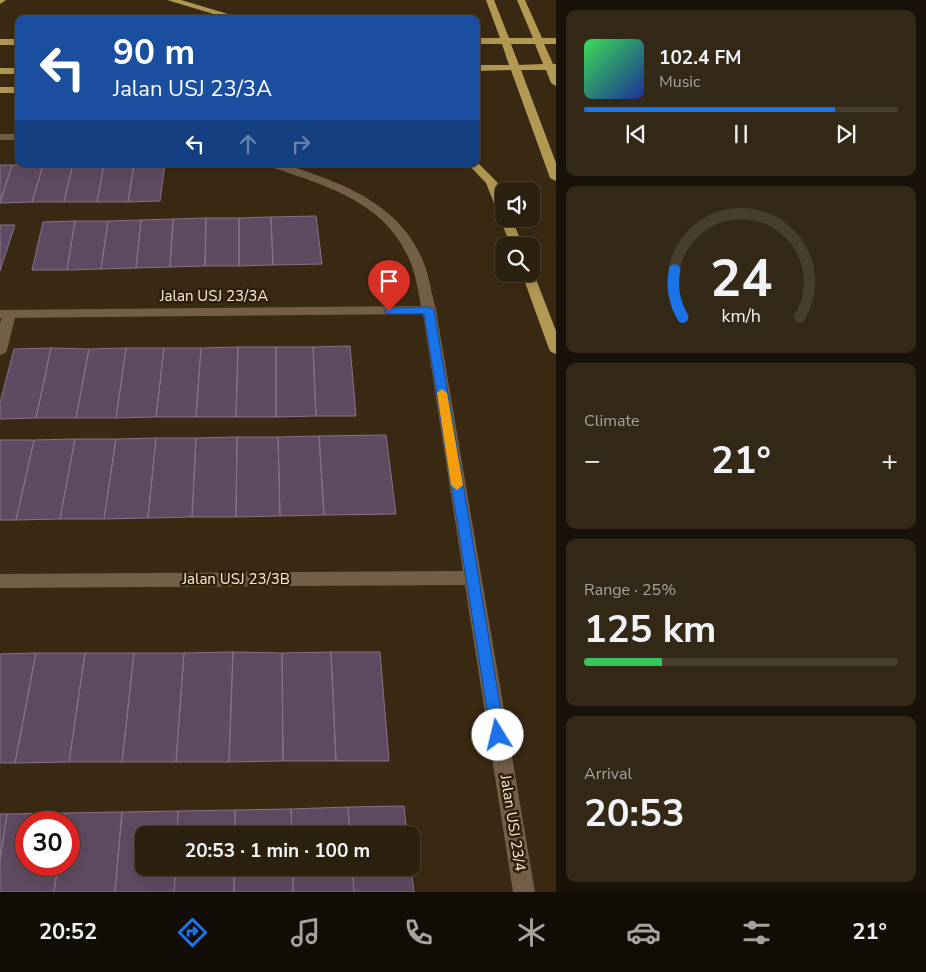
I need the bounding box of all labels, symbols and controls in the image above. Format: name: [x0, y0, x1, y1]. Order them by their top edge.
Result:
text: 90 m: [113, 29, 195, 76]
icon: left: [30, 35, 95, 100]
text: 102.4 FM: [659, 45, 742, 71]
text: Music: [659, 71, 700, 93]
text: Jalan USJ 23/3A: [113, 74, 272, 104]
icon: previous: [622, 120, 650, 148]
icon: pause: [727, 120, 755, 148]
icon: next: [832, 120, 860, 148]
icon: left: [181, 130, 209, 158]
icon: ahead: [234, 130, 262, 158]
icon: right: [287, 130, 315, 158]
map controls: [495, 182, 540, 282]
button: sound: [495, 182, 540, 227]
button: search: [495, 237, 540, 282]
text: 24: [710, 243, 772, 314]
pin: [368, 260, 410, 311]
icon: arrive: [375, 267, 403, 295]
street label: Jalan USJ 23/3A: [159, 286, 268, 306]
text: km/h: [721, 304, 761, 328]
text: Climate: [584, 410, 639, 432]
text: 21°: [711, 435, 771, 486]
text: −: [584, 442, 601, 480]
text: +: [881, 442, 898, 480]
street label: Jalan USJ 23/3B: [181, 569, 290, 589]
text: Range · 25%: [584, 579, 676, 601]
text: 125 km: [584, 604, 716, 655]
position arrow: [471, 708, 523, 760]
text: Arrival: [584, 763, 632, 785]
street label: Jalan USJ 23/4: [495, 772, 531, 873]
text: 20:53: [584, 788, 685, 839]
speed limit sign: 30: [15, 811, 80, 876]
text: 20:53 · 1 min · 100 m: [185, 838, 370, 864]
icon: directions: [175, 915, 210, 950]
icon: music: [288, 915, 323, 950]
icon: phone: [401, 915, 436, 950]
icon: climate: [514, 915, 549, 950]
icon: car: [626, 915, 661, 950]
icon: filters: [739, 915, 774, 950]
text: 20:52: [39, 917, 97, 947]
text: 21°: [852, 917, 887, 947]

